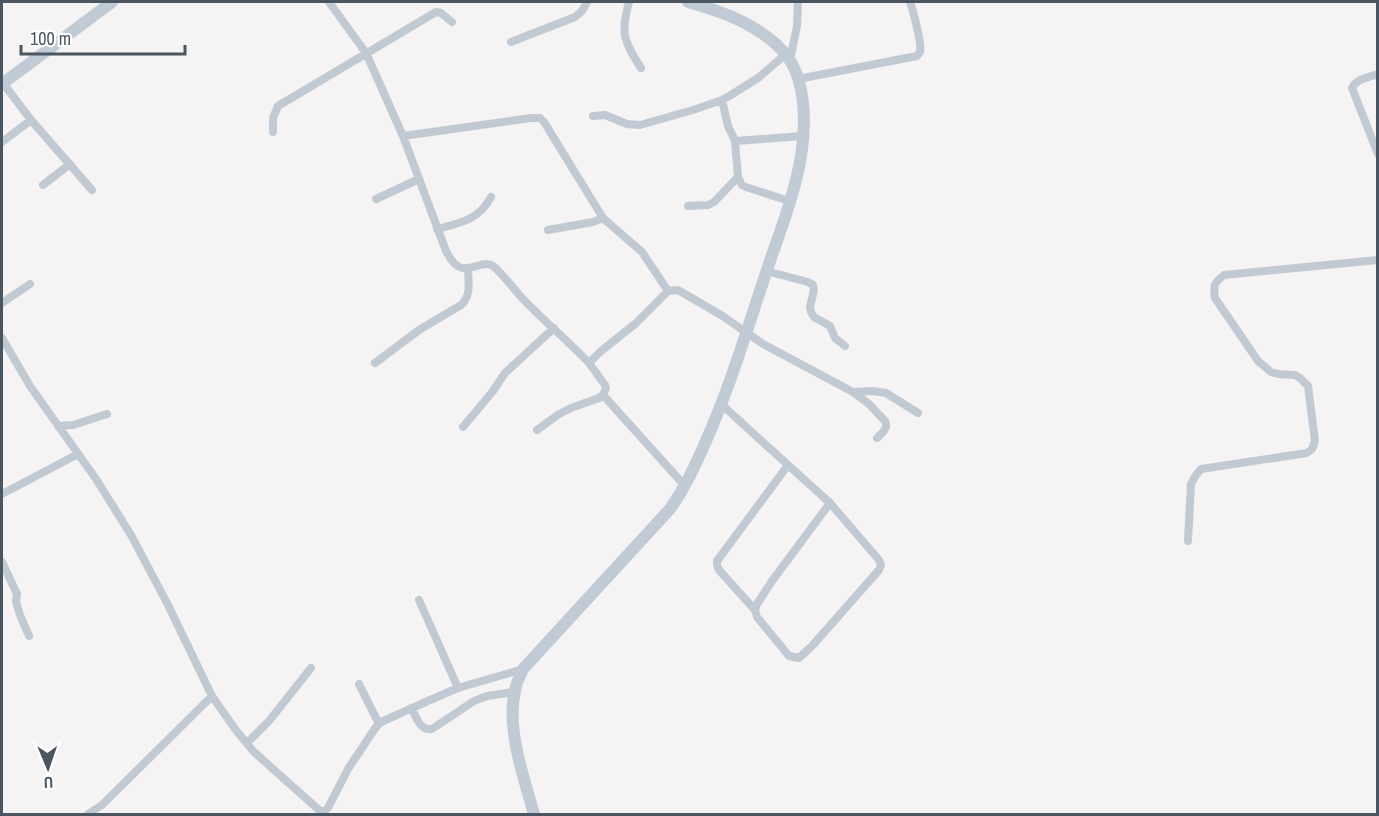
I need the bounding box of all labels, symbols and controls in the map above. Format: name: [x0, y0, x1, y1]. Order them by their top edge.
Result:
scale bar: [21, 18, 184, 56]
text: 100 m: [30, 26, 71, 51]
north arrow: [18, 738, 78, 798]
text: U: [43, 772, 54, 794]

